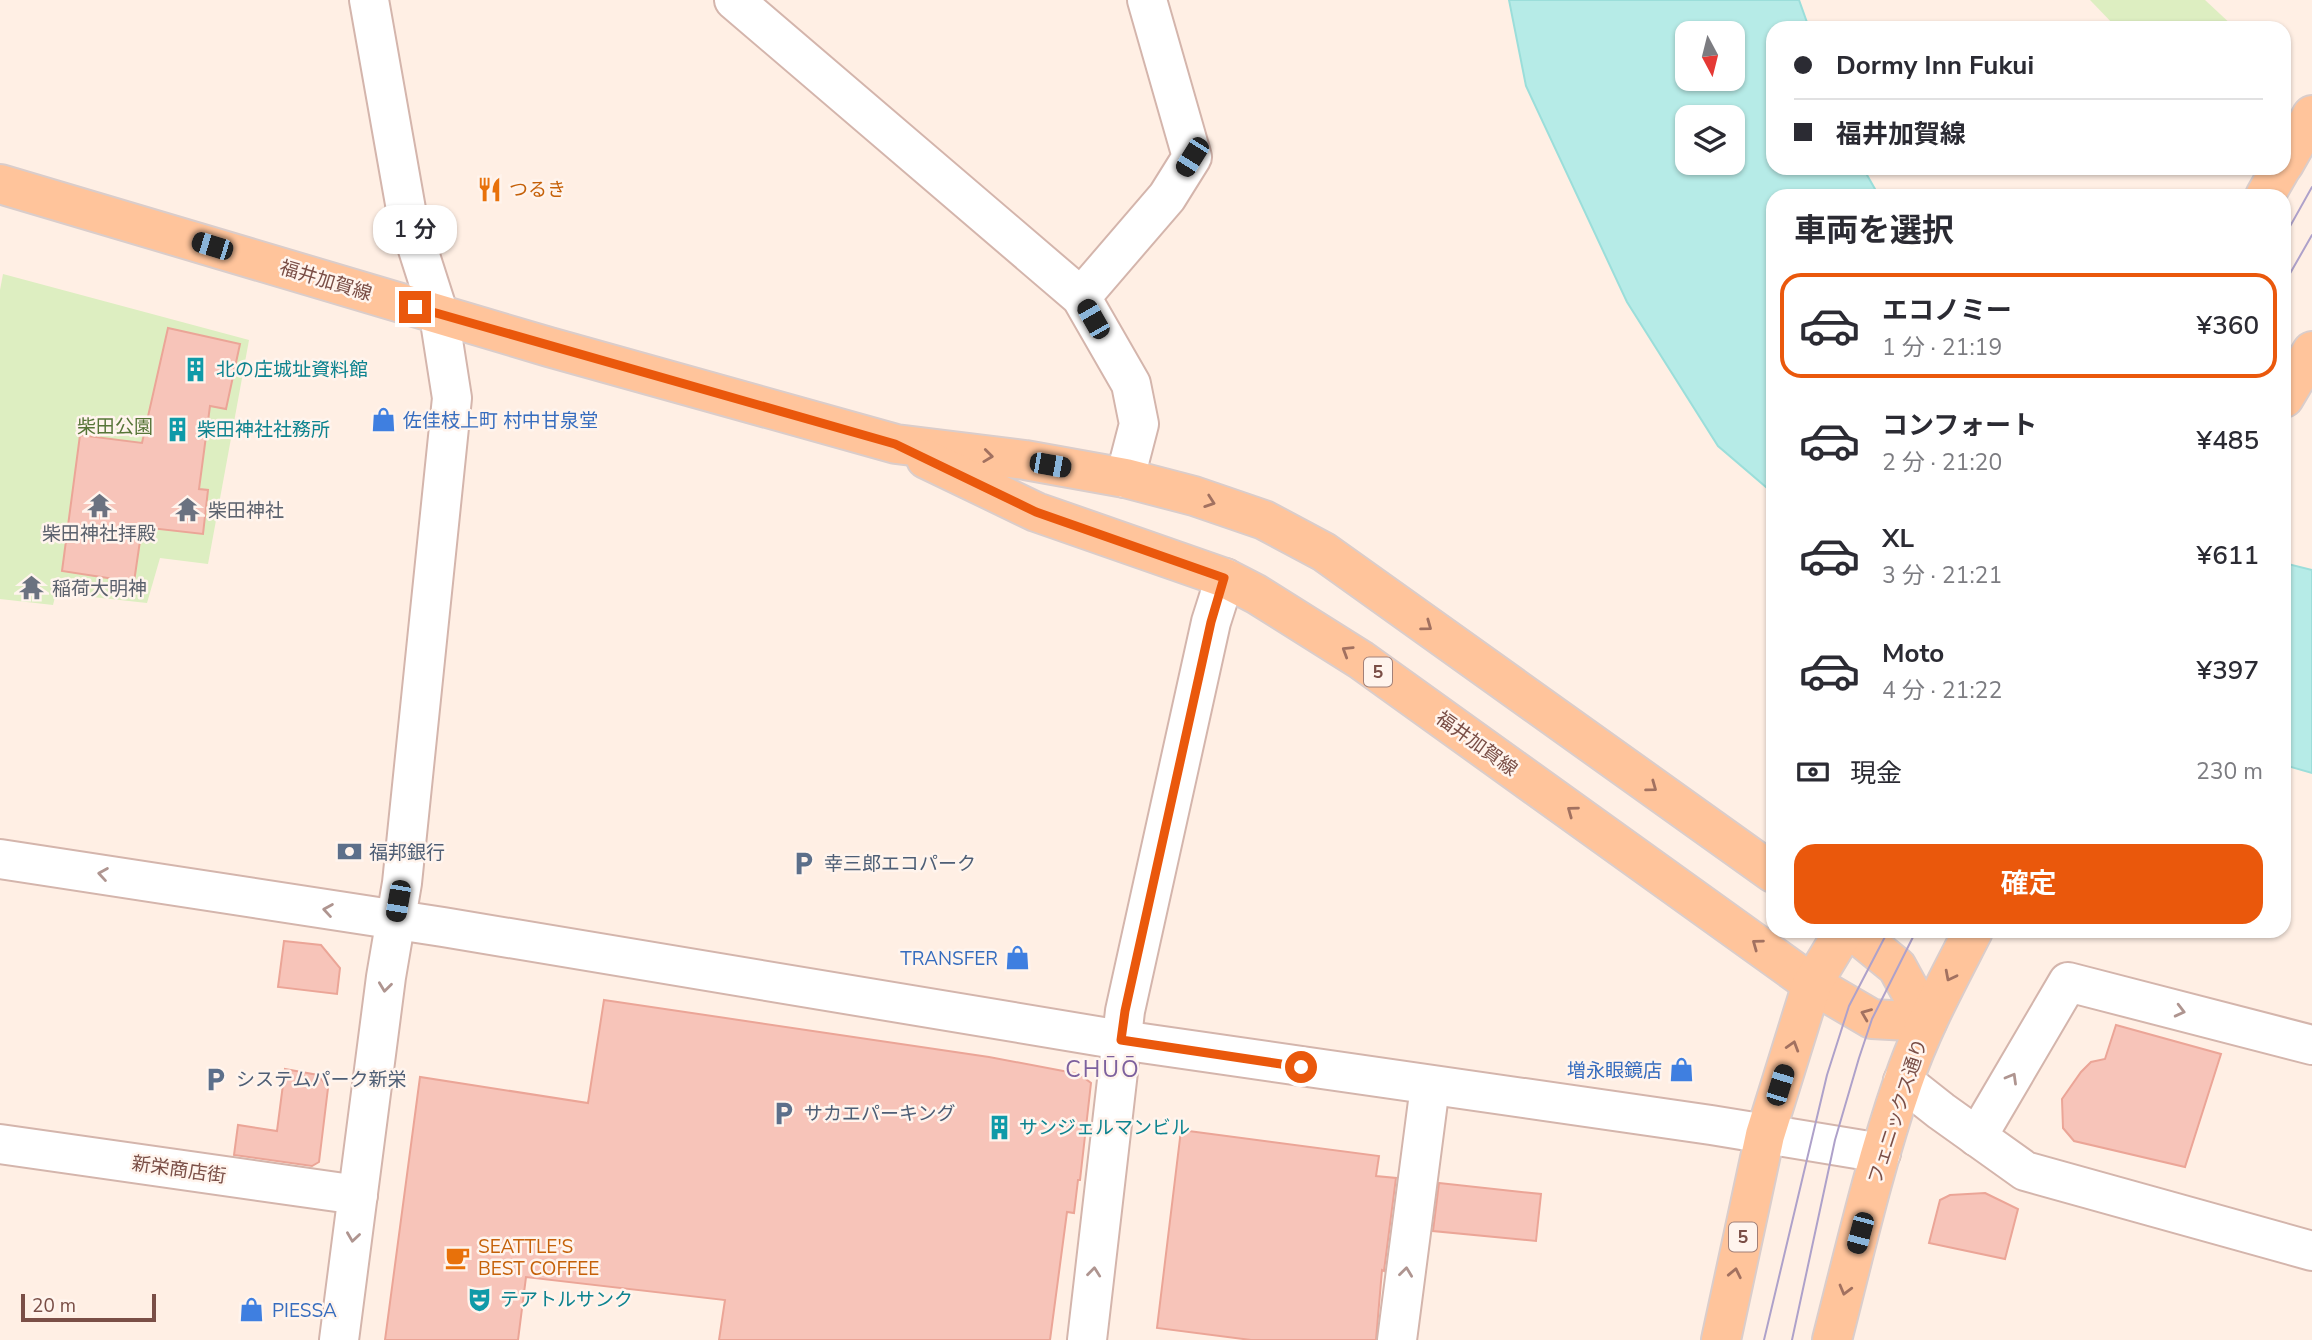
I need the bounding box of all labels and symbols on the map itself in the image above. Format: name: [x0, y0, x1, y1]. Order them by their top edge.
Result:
north arrow: [1675, 21, 1745, 91]
car: [1172, 134, 1213, 180]
restaurant icon: つるき: [475, 175, 503, 203]
place label: つるき: [509, 177, 566, 203]
callout: 1 分: [373, 205, 457, 254]
car: [189, 230, 236, 262]
street label: 福井加賀線: [276, 255, 375, 307]
route end: [399, 291, 431, 323]
car: [1074, 296, 1113, 342]
building icon: 北の庄城址資料館: [182, 355, 210, 383]
place label: 北の庄城址資料館: [216, 357, 368, 383]
shop icon: 佐佳枝上町 村中甘泉堂: [369, 406, 397, 434]
place label: 佐佳枝上町 村中甘泉堂: [403, 408, 598, 434]
park label: 柴田公園: [77, 414, 153, 440]
building icon: 柴田神社社務所: [163, 415, 191, 443]
place label: 柴田神社社務所: [197, 417, 330, 443]
one-way arrow: [982, 448, 993, 463]
car: [1028, 451, 1073, 479]
temple icon: 柴田神社拝殿: [85, 491, 113, 519]
one-way arrow: [1203, 494, 1215, 508]
temple icon: 柴田神社: [174, 496, 202, 524]
place label: 柴田神社: [208, 498, 284, 524]
place label: 柴田神社拝殿: [42, 521, 156, 547]
temple icon: 稲荷大明神: [18, 574, 46, 602]
place label: 稲荷大明神: [52, 576, 147, 602]
one-way arrow: [1419, 618, 1432, 630]
one-way arrow: [1342, 646, 1355, 659]
road number: 5: [1364, 658, 1392, 686]
street label: 福井加賀線: [1430, 705, 1522, 782]
one-way arrow: [1644, 779, 1657, 791]
one-way arrow: [1567, 807, 1580, 819]
bank icon: 福邦銀行: [335, 838, 363, 866]
place label: 福邦銀行: [369, 840, 445, 866]
parking icon: 幸三郎エコパーク: [790, 849, 818, 877]
place label: 幸三郎エコパーク: [824, 851, 976, 877]
one-way arrow: [97, 867, 109, 882]
car: [385, 878, 412, 924]
one-way arrow: [322, 903, 334, 918]
one-way arrow: [1752, 940, 1765, 952]
shop icon: TRANSFER: [1004, 944, 1032, 972]
place label: TRANSFER: [900, 946, 998, 972]
one-way arrow: [1945, 969, 1959, 981]
one-way arrow: [378, 981, 393, 993]
one-way arrow: [2174, 1003, 2186, 1017]
one-way arrow: [1861, 1009, 1873, 1023]
street label: フェニックス通り: [1862, 1035, 1934, 1187]
one-way arrow: [1784, 1041, 1799, 1053]
route start: [1285, 1051, 1317, 1083]
district label: CHŪŌ: [1065, 1054, 1141, 1085]
shop icon: 増永眼鏡店: [1668, 1056, 1696, 1084]
place label: 増永眼鏡店: [1567, 1058, 1662, 1084]
car: [1764, 1062, 1797, 1108]
parking icon: システムパーク新栄: [202, 1065, 230, 1093]
place label: システムパーク新栄: [236, 1067, 406, 1093]
one-way arrow: [2003, 1072, 2016, 1085]
parking icon: サカエパーキング: [770, 1099, 798, 1127]
place label: サカエパーキング: [804, 1101, 955, 1127]
building icon: サンジェルマンビル: [985, 1113, 1013, 1141]
place label: サンジェルマンビル: [1019, 1115, 1190, 1141]
street label: 新栄商店街: [130, 1151, 228, 1189]
car: [1845, 1210, 1876, 1256]
road number: 5: [1729, 1222, 1757, 1252]
one-way arrow: [345, 1231, 360, 1243]
place label: SEATTLE'S BEST COFFEE: [478, 1234, 599, 1282]
cafe icon: SEATTLE'S BEST COFFEE: [444, 1243, 472, 1271]
one-way arrow: [1087, 1266, 1102, 1278]
one-way arrow: [1398, 1266, 1413, 1278]
one-way arrow: [1727, 1267, 1742, 1279]
one-way arrow: [1839, 1284, 1853, 1296]
theatre icon: テアトルサンク: [466, 1285, 494, 1313]
place label: テアトルサンク: [500, 1287, 633, 1313]
scale bar: [21, 1291, 156, 1323]
shop icon: PIESSA: [238, 1296, 266, 1324]
place label: PIESSA: [272, 1298, 337, 1324]

